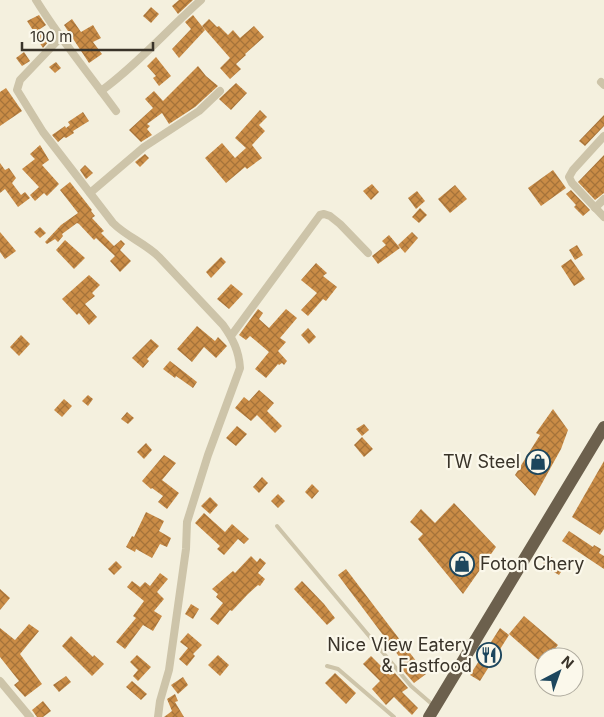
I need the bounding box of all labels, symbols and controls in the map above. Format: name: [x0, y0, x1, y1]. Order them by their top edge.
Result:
scale bar: [22, 20, 154, 52]
text: 100 m: [30, 27, 72, 46]
shop icon: TW Steel: [525, 449, 551, 475]
place label: TW Steel: [443, 451, 520, 472]
shop icon: Foton Chery: [449, 551, 475, 577]
place label: Foton Chery: [480, 553, 584, 574]
place label: Nice View Eatery & Fastfood: [327, 634, 472, 676]
restaurant icon: Nice View Eatery & Fastfood: [476, 642, 502, 668]
north arrow: [534, 647, 584, 697]
text: N: [558, 652, 577, 672]

